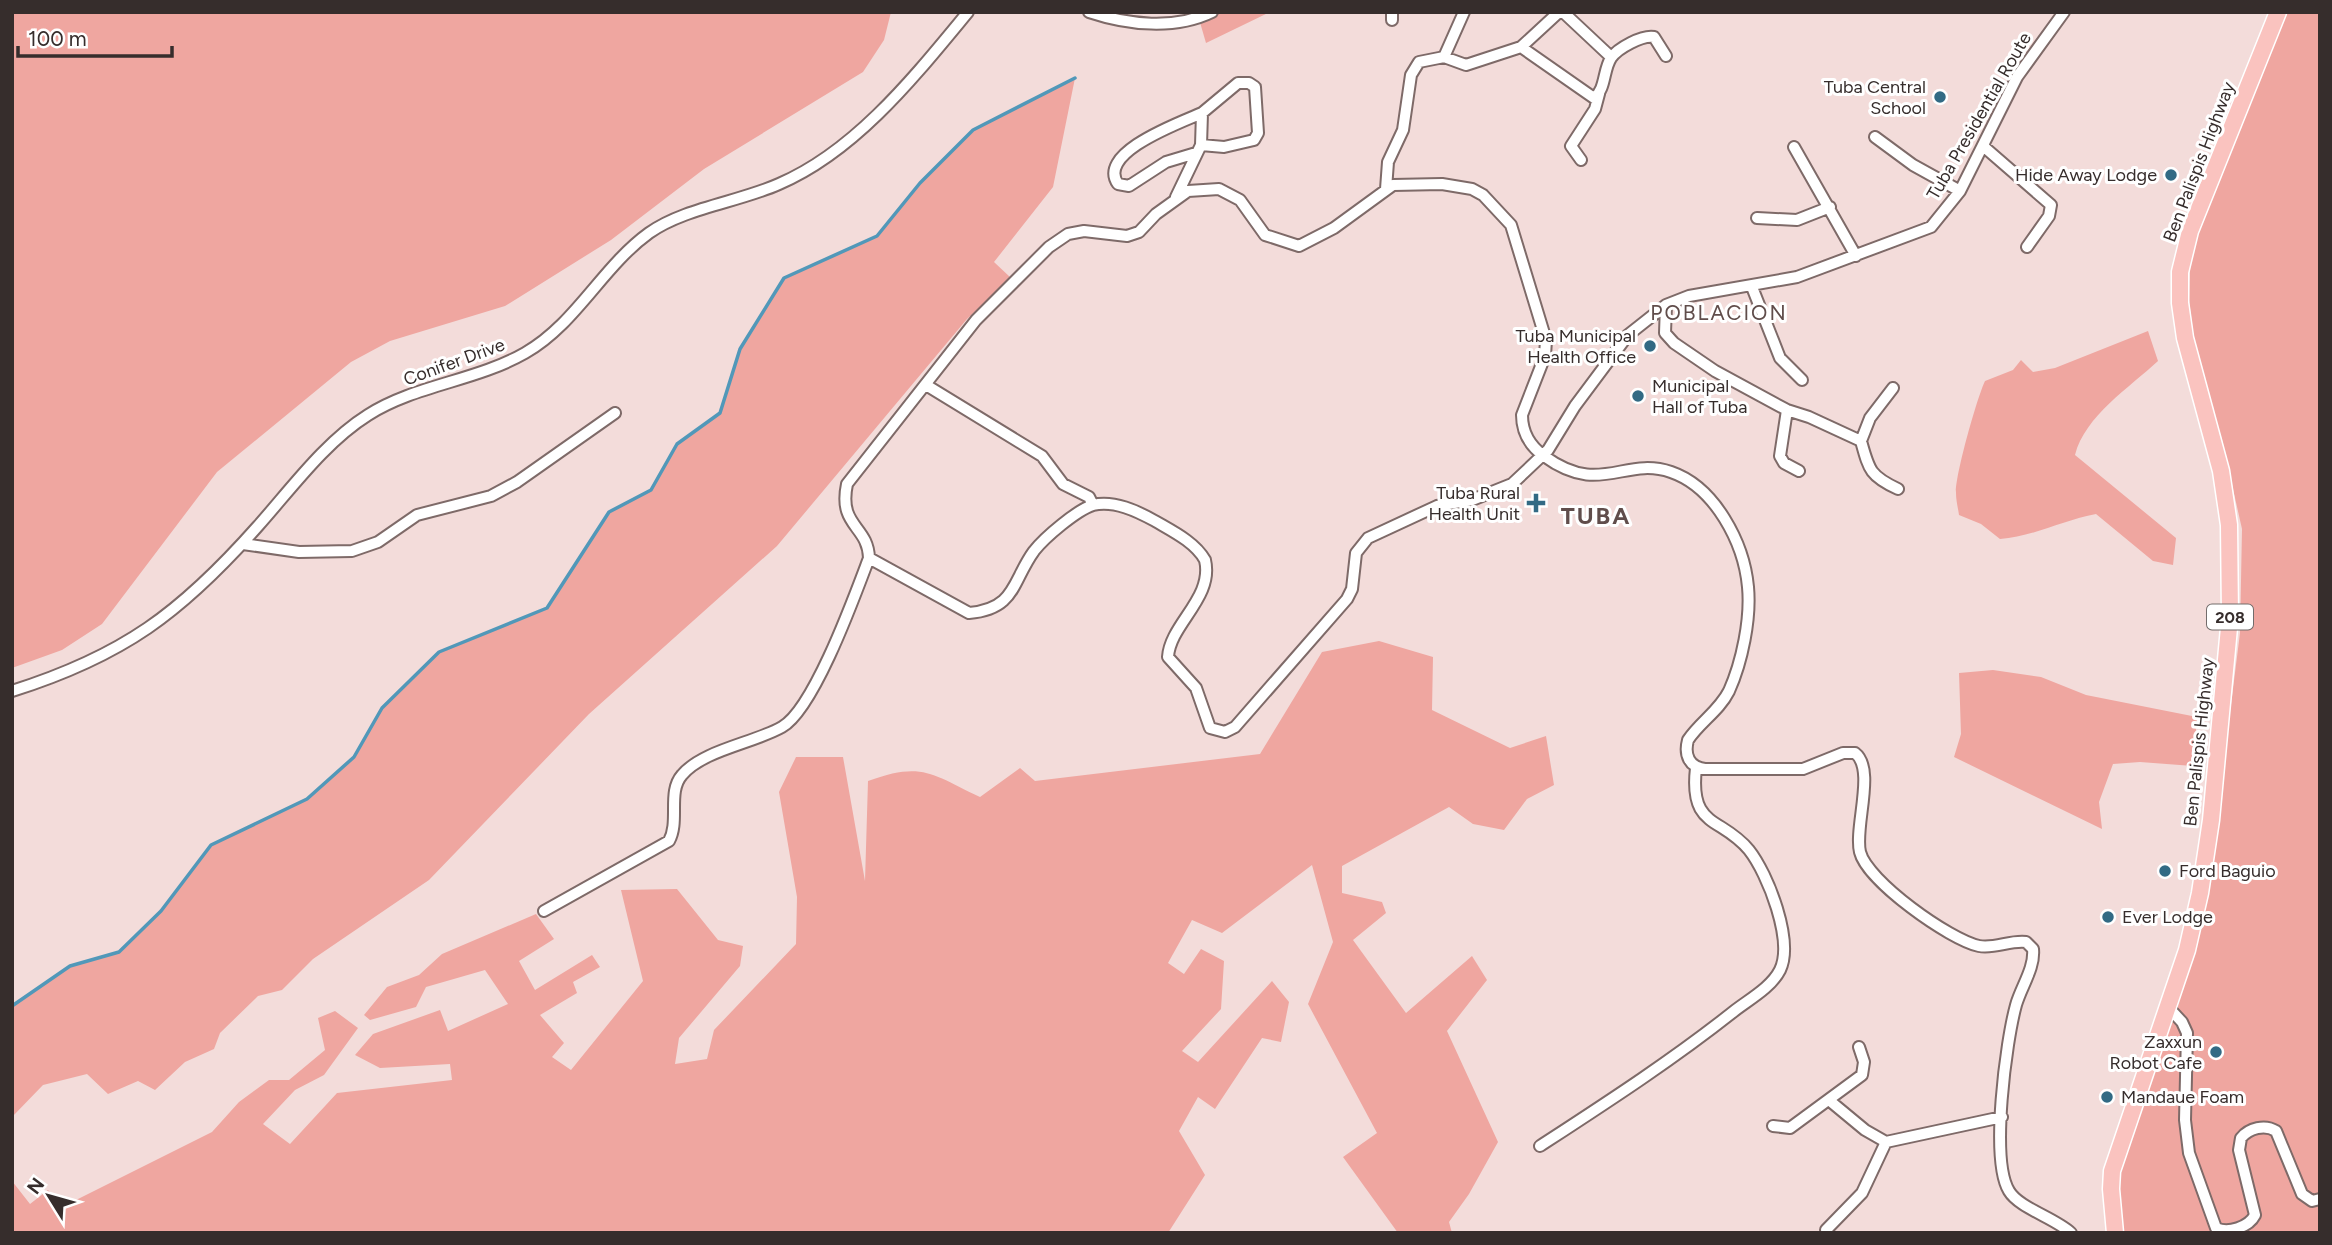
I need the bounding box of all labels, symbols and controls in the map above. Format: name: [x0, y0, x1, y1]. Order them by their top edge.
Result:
scale bar: [18, 14, 172, 58]
text: 100 m: [28, 26, 87, 51]
street label: Tuba Presidential Route: [1922, 28, 2036, 204]
place label: Tuba Central School: [1824, 76, 1926, 119]
street label: Ben Palispis Highway: [2158, 78, 2240, 245]
marker: Tuba Central School: [1932, 89, 1948, 105]
place label: Hide Away Lodge: [2015, 164, 2157, 186]
marker: Hide Away Lodge: [2163, 167, 2179, 183]
district label: POBLACION: [1650, 300, 1788, 325]
place label: Tuba Municipal Health Office: [1516, 325, 1636, 368]
street label: Conifer Drive: [400, 333, 508, 390]
marker: Tuba Municipal Health Office: [1642, 338, 1658, 354]
place label: Municipal Hall of Tuba: [1652, 375, 1747, 418]
marker: Municipal Hall of Tuba: [1630, 388, 1646, 404]
place label: Tuba Rural Health Unit: [1428, 482, 1520, 525]
marker: Tuba Rural Health Unit: [1526, 493, 1546, 513]
district label: TUBA: [1561, 501, 1631, 530]
road number: 208: [2207, 604, 2253, 630]
street label: Ben Palispis Highway: [2179, 656, 2219, 827]
place label: Ford Baguio: [2179, 860, 2276, 882]
marker: Ford Baguio: [2157, 863, 2173, 879]
place label: Ever Lodge: [2122, 906, 2213, 928]
marker: Ever Lodge: [2100, 909, 2116, 925]
place label: Zaxxun Robot Cafe: [2109, 1031, 2202, 1074]
marker: Zaxxun Robot Cafe: [2208, 1044, 2224, 1060]
place label: Mandaue Foam: [2121, 1086, 2244, 1108]
marker: Mandaue Foam: [2099, 1089, 2115, 1105]
north arrow: [14, 1161, 84, 1231]
text: N: [22, 1173, 49, 1199]

